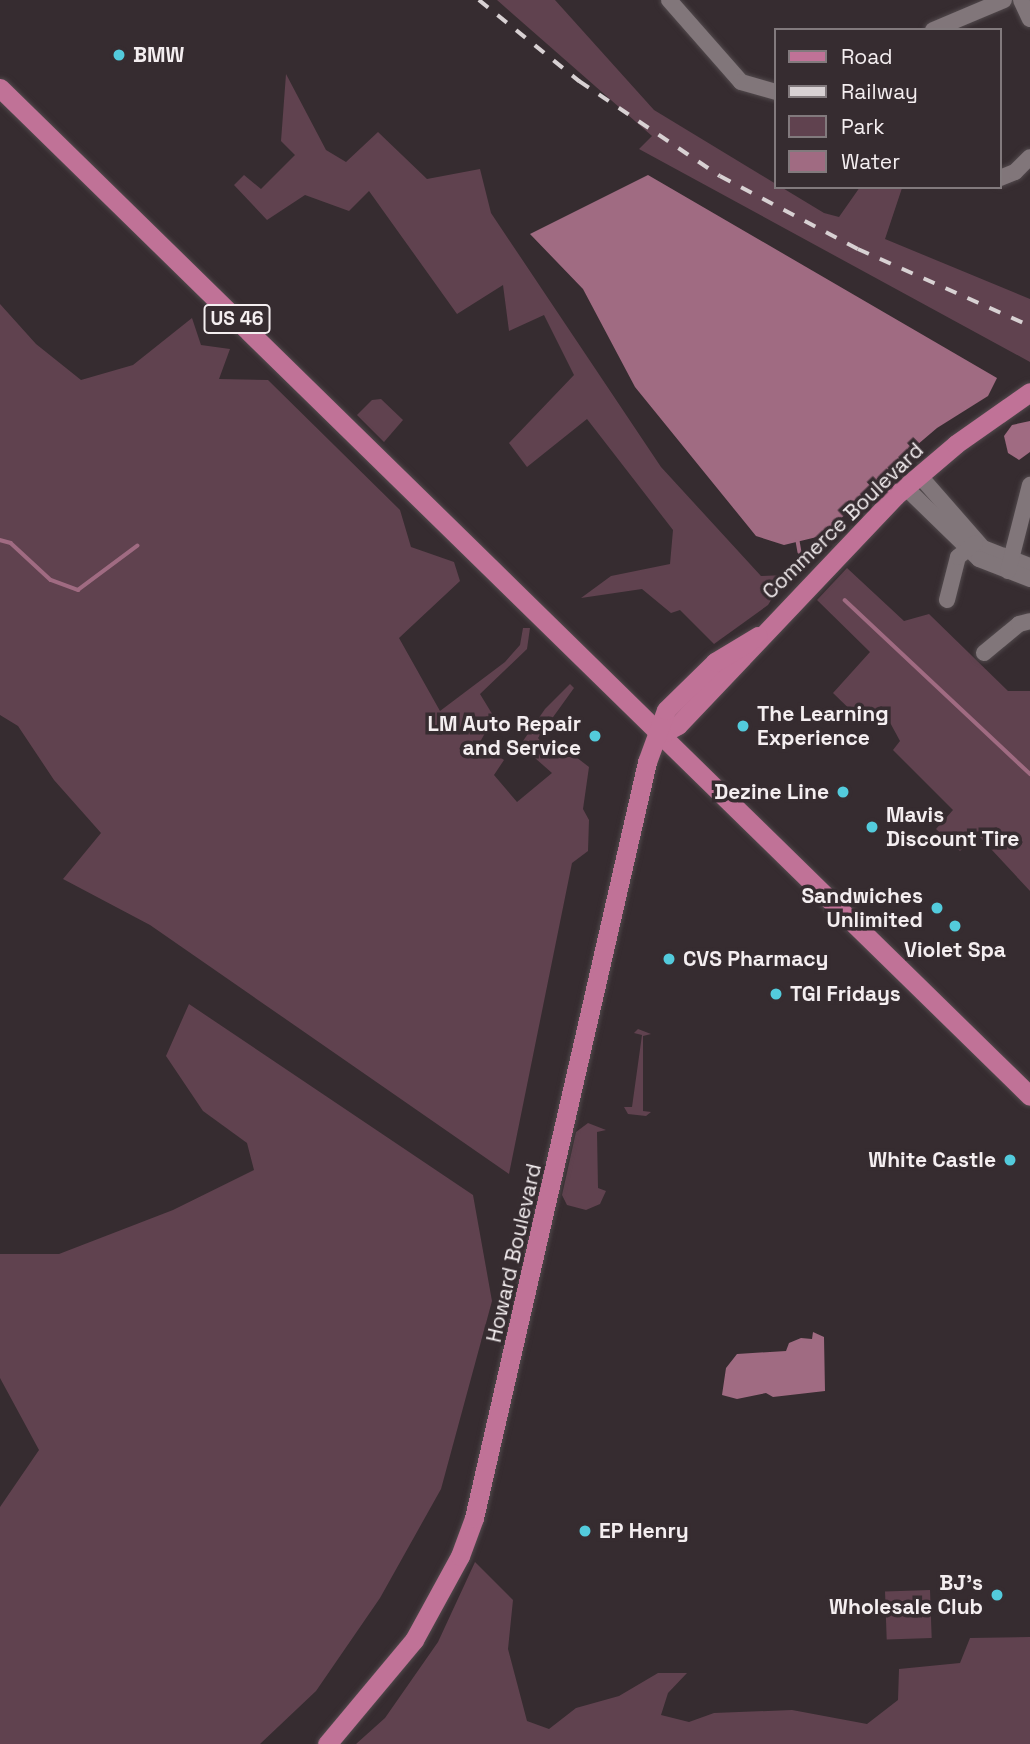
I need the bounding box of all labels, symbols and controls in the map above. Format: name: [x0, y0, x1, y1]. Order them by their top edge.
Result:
legend: [774, 28, 1002, 189]
place label: BMW: [133, 42, 184, 68]
text: Road: [841, 43, 893, 70]
marker: BMW: [111, 47, 127, 63]
text: Railway: [841, 78, 918, 105]
text: Park: [841, 113, 885, 140]
text: Water: [841, 148, 900, 175]
road number: US 46: [202, 304, 272, 334]
street label: Commerce Boulevard: [757, 438, 929, 604]
place label: The Learning Experience: [757, 701, 889, 751]
place label: LM Auto Repair and Service: [427, 711, 581, 761]
marker: The Learning Experience: [735, 718, 751, 734]
marker: LM Auto Repair and Service: [587, 728, 603, 744]
place label: Dezine Line: [714, 779, 829, 805]
marker: Dezine Line: [835, 784, 851, 800]
place label: Mavis Discount Tire: [886, 802, 1020, 852]
marker: Mavis Discount Tire: [864, 819, 880, 835]
place label: Sandwiches Unlimited: [801, 883, 923, 933]
marker: Sandwiches Unlimited: [929, 900, 945, 916]
marker: Violet Spa: [947, 918, 963, 934]
place label: Violet Spa: [904, 937, 1006, 963]
place label: CVS Pharmacy: [683, 946, 828, 972]
marker: CVS Pharmacy: [661, 951, 677, 967]
place label: TGI Fridays: [790, 981, 901, 1007]
marker: TGI Fridays: [768, 986, 784, 1002]
place label: White Castle: [868, 1147, 996, 1173]
marker: White Castle: [1002, 1152, 1018, 1168]
street label: Howard Boulevard: [481, 1161, 547, 1345]
place label: EP Henry: [599, 1518, 689, 1544]
marker: EP Henry: [577, 1523, 593, 1539]
place label: BJ's Wholesale Club: [829, 1570, 983, 1620]
marker: BJ's Wholesale Club: [989, 1587, 1005, 1603]

